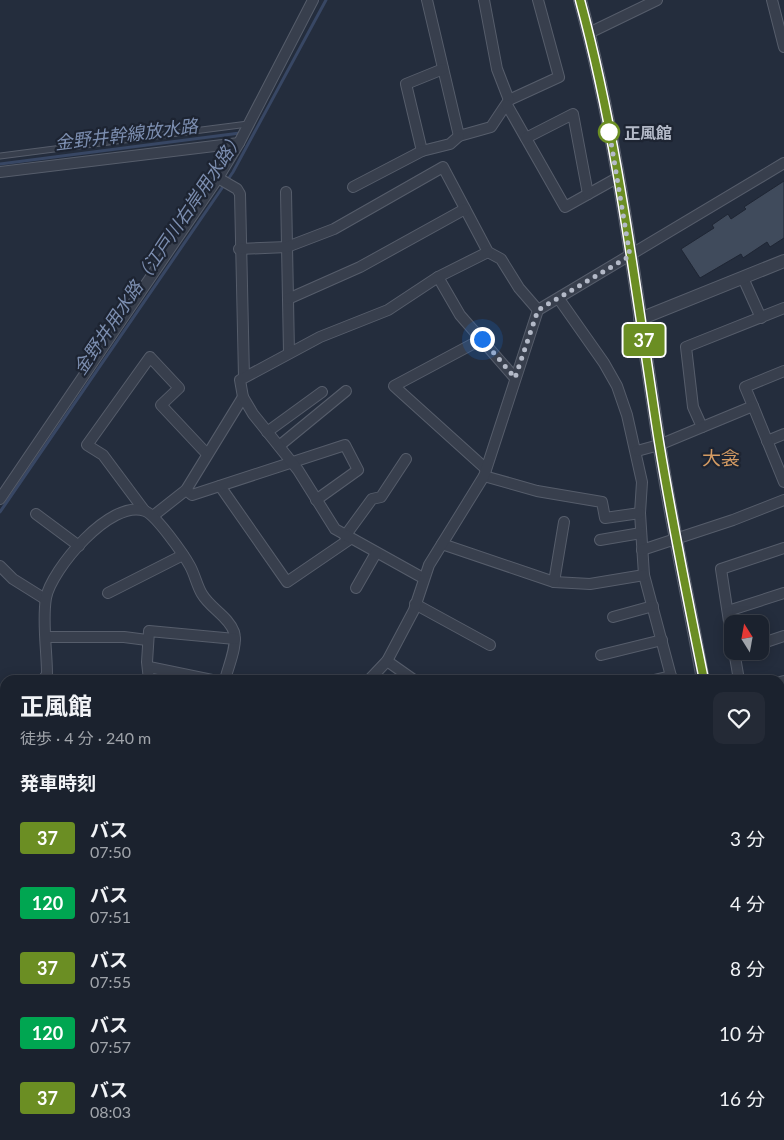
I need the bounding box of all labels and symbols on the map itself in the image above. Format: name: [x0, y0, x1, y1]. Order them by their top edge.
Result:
water label: 金野井幹線放水路: [53, 114, 201, 154]
marker: 正風館: [598, 121, 620, 143]
place label: 正風館: [624, 123, 672, 142]
water label: 金野井用水路（江戸川右岸用水路）: [68, 127, 248, 379]
line badge: 37: [622, 324, 666, 356]
your location: [470, 327, 495, 352]
district label: 大衾: [702, 446, 740, 469]
north arrow: [724, 615, 769, 660]

